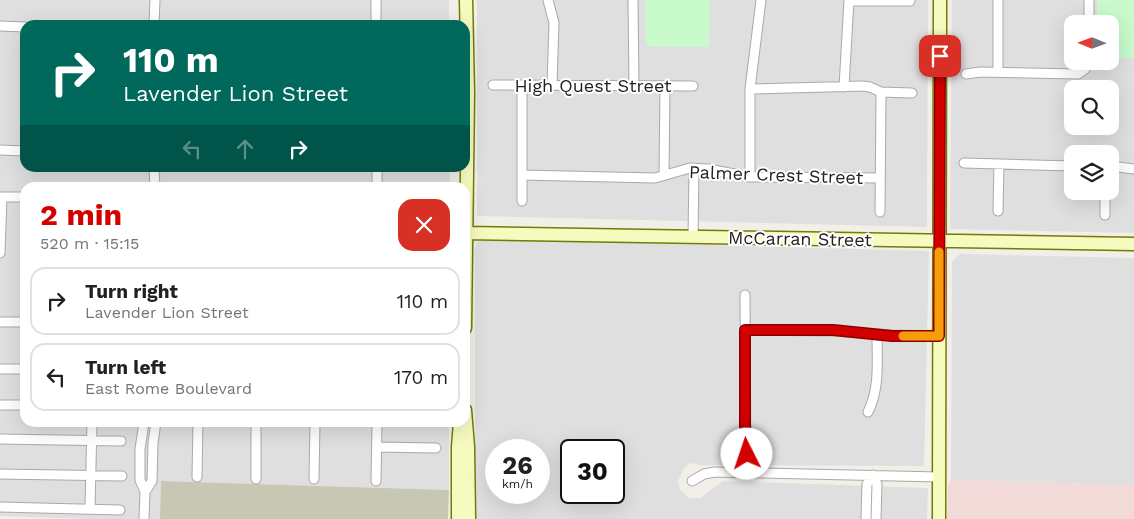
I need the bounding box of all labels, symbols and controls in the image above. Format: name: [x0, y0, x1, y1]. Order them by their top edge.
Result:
north arrow: [1064, 15, 1119, 70]
map controls: [1064, 15, 1119, 200]
pin: [919, 35, 961, 77]
text: 110 m: [123, 39, 219, 81]
icon: right: [40, 40, 105, 105]
icon: arrive: [926, 42, 954, 70]
street label: High Quest Street: [514, 75, 672, 96]
button: search: [1064, 80, 1119, 135]
text: Lavender Lion Street: [123, 81, 348, 106]
icon: left: [178, 135, 206, 163]
icon: ahead: [231, 135, 259, 163]
icon: right: [284, 135, 312, 163]
button: layers: [1064, 145, 1119, 200]
street label: Palmer Crest Street: [688, 161, 864, 188]
text: 2 min: [40, 197, 122, 232]
button: close: [398, 199, 450, 251]
street label: McCarran Street: [728, 227, 873, 250]
text: 520 m · 15:15: [40, 234, 139, 253]
text: Turn right: [85, 280, 178, 303]
icon: right: [42, 287, 70, 315]
text: 110 m: [397, 290, 448, 313]
text: Lavender Lion Street: [85, 303, 249, 322]
text: Turn left: [85, 356, 166, 379]
icon: left: [42, 363, 70, 391]
text: 170 m: [394, 366, 448, 389]
text: East Rome Boulevard: [85, 379, 252, 398]
position arrow: [720, 427, 772, 479]
speed limit sign: 30: [560, 439, 625, 504]
text: 26: [502, 451, 533, 480]
text: km/h: [502, 477, 533, 491]

